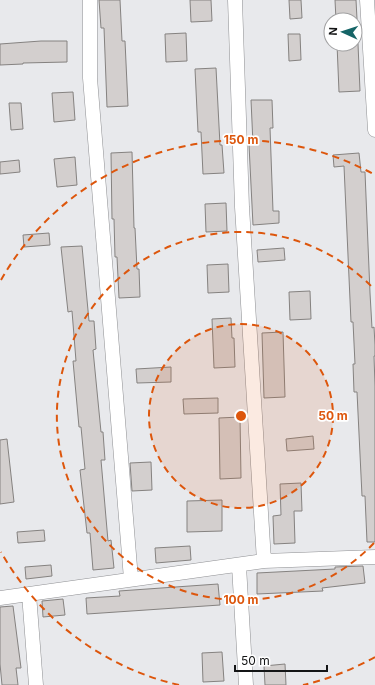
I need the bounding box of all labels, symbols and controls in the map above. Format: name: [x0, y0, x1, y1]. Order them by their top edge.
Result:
north arrow: [323, 12, 363, 52]
text: N: [326, 27, 340, 36]
text: 150 m: [224, 132, 258, 147]
text: 50 m: [318, 408, 348, 423]
centre of rings: [234, 409, 248, 423]
text: 100 m: [223, 592, 259, 607]
scale bar: [235, 647, 327, 673]
text: 50 m: [241, 653, 270, 668]

